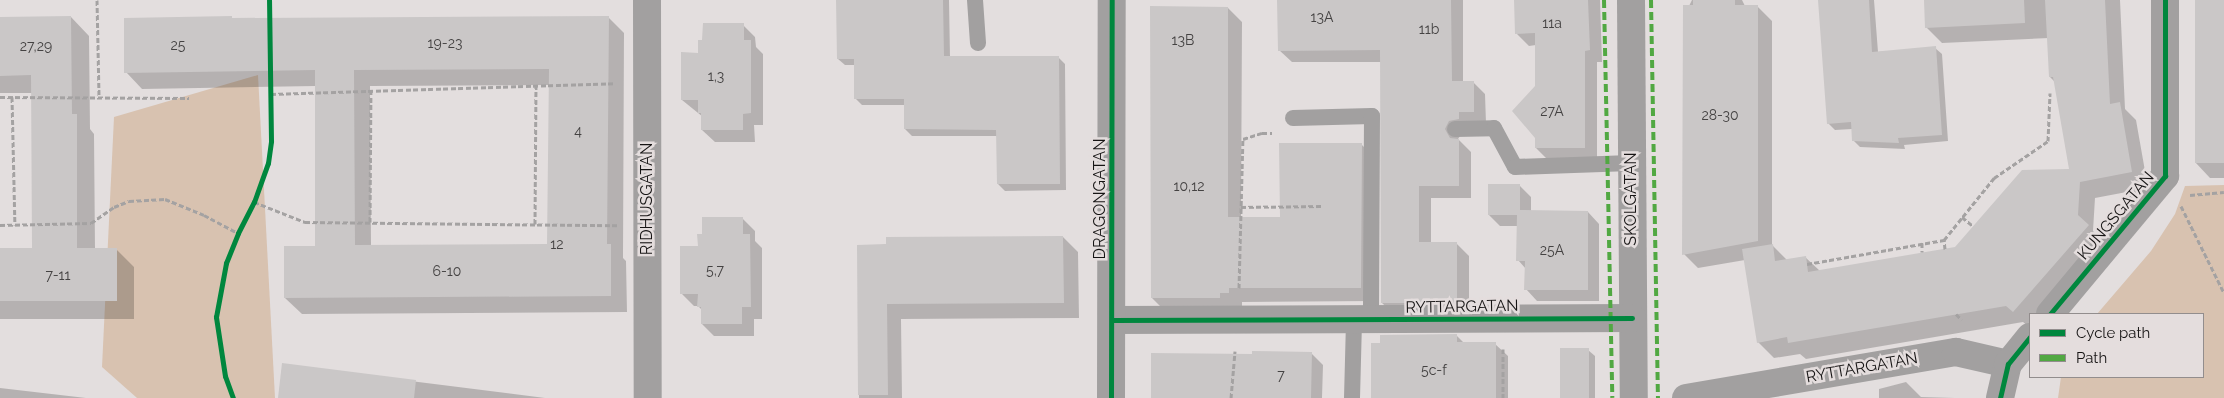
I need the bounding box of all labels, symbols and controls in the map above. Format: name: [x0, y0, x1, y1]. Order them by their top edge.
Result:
house number: 13A: [1311, 9, 1333, 25]
house number: 11a: [1542, 15, 1562, 31]
house number: 11b: [1419, 21, 1439, 37]
house number: 13B: [1172, 32, 1194, 48]
house number: 19-23: [428, 35, 462, 51]
house number: 25: [171, 37, 185, 53]
house number: 27,29: [20, 38, 52, 54]
house number: 1,3: [708, 68, 724, 84]
house number: 27A: [1540, 103, 1564, 119]
house number: 28-30: [1701, 107, 1739, 123]
house number: 4: [574, 123, 582, 139]
street label: DRAGONGATAN: [1090, 138, 1110, 260]
street label: RIDHUSGATAN: [637, 143, 657, 255]
street label: SKOLGATAN: [1621, 152, 1641, 246]
street label: KUNGSGATAN: [2074, 168, 2158, 264]
house number: 10,12: [1174, 178, 1204, 194]
house number: 12: [550, 236, 564, 252]
house number: 25A: [1540, 242, 1564, 258]
house number: 5,7: [706, 262, 724, 278]
house number: 6-10: [433, 263, 461, 279]
house number: 7-11: [46, 267, 70, 283]
street label: RYTTARGATAN: [1405, 296, 1519, 318]
legend: [2029, 313, 2204, 378]
text: Cycle path: [2076, 324, 2150, 342]
street label: RYTTARGATAN: [1805, 349, 1919, 387]
text: Path: [2076, 349, 2107, 367]
house number: 5c-f: [1421, 362, 1447, 378]
house number: 7: [1277, 367, 1285, 383]

